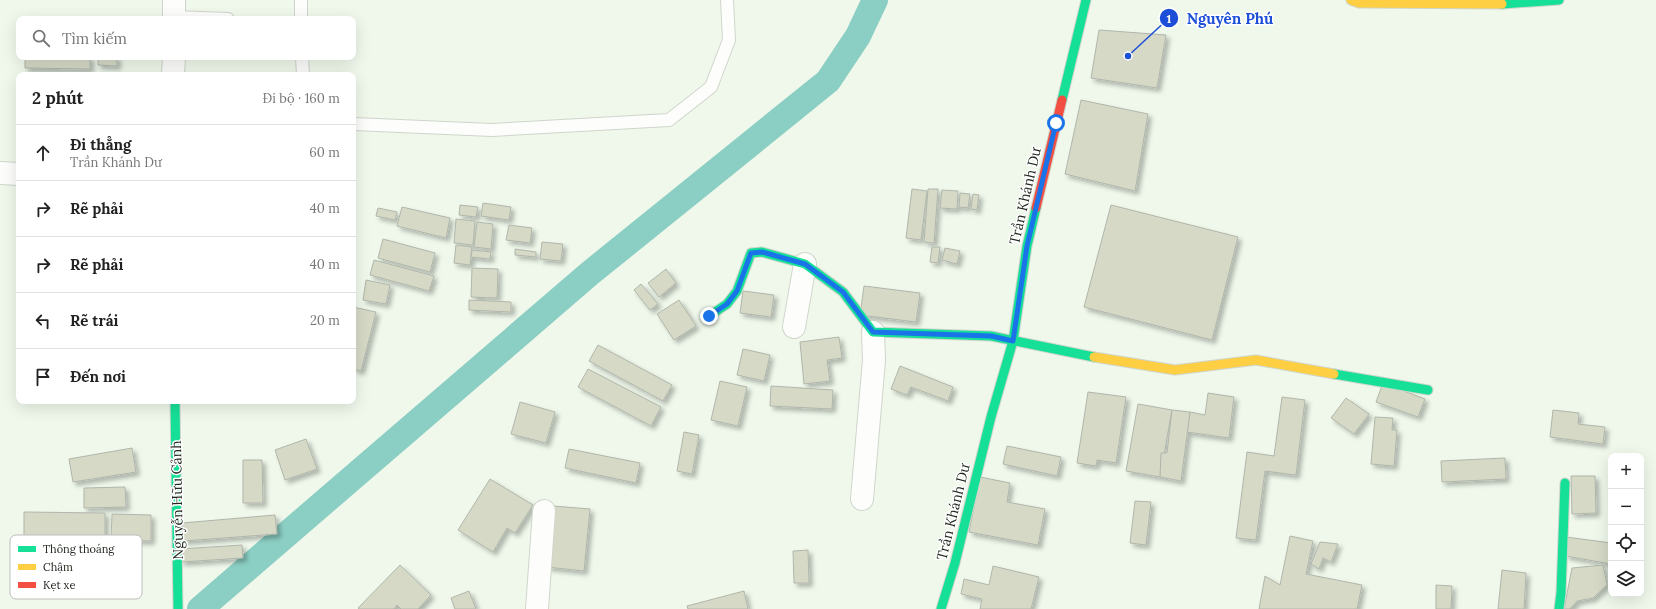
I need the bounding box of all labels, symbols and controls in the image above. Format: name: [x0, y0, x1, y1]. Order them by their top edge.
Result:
callout: Nguyên Phú: [1159, 5, 1282, 32]
text: Nguyên Phú: [1187, 9, 1273, 28]
text: 1: [1167, 11, 1172, 26]
search box: [16, 16, 356, 60]
icon: search: [30, 27, 52, 49]
text: Tìm kiếm: [62, 29, 127, 48]
text: 2 phút: [32, 87, 84, 109]
text: Đi bộ · 160 m: [263, 90, 340, 107]
route start: [1047, 114, 1065, 132]
text: Đi thẳng: [70, 135, 131, 154]
icon: ahead: [32, 142, 54, 164]
text: 60 m: [309, 144, 340, 161]
street label: Trần Khánh Dư: [1005, 145, 1045, 246]
text: Trần Khánh Dư: [70, 154, 162, 171]
icon: right: [32, 198, 54, 220]
text: Rẽ phải: [70, 199, 123, 218]
text: 40 m: [310, 200, 340, 217]
icon: right: [32, 254, 54, 276]
text: Rẽ phải: [70, 255, 123, 274]
text: 40 m: [310, 256, 340, 273]
route end: [700, 307, 718, 325]
icon: left: [32, 310, 54, 332]
text: Rẽ trái: [70, 311, 118, 330]
text: 20 m: [310, 312, 340, 329]
icon: arrive: [32, 366, 54, 388]
text: Đến nơi: [70, 367, 126, 386]
street label: Nguyễn Hữu Cảnh: [167, 440, 187, 560]
map controls: [1608, 453, 1644, 597]
button: +: [1608, 453, 1644, 489]
street label: Trần Khánh Dư: [932, 461, 974, 562]
button: −: [1608, 489, 1644, 525]
button: locate: [1608, 525, 1644, 561]
legend: [10, 535, 142, 599]
text: Thông thoáng: [43, 542, 115, 556]
text: Chậm: [43, 560, 73, 574]
button: layers: [1608, 561, 1644, 597]
text: Kẹt xe: [43, 578, 75, 592]

